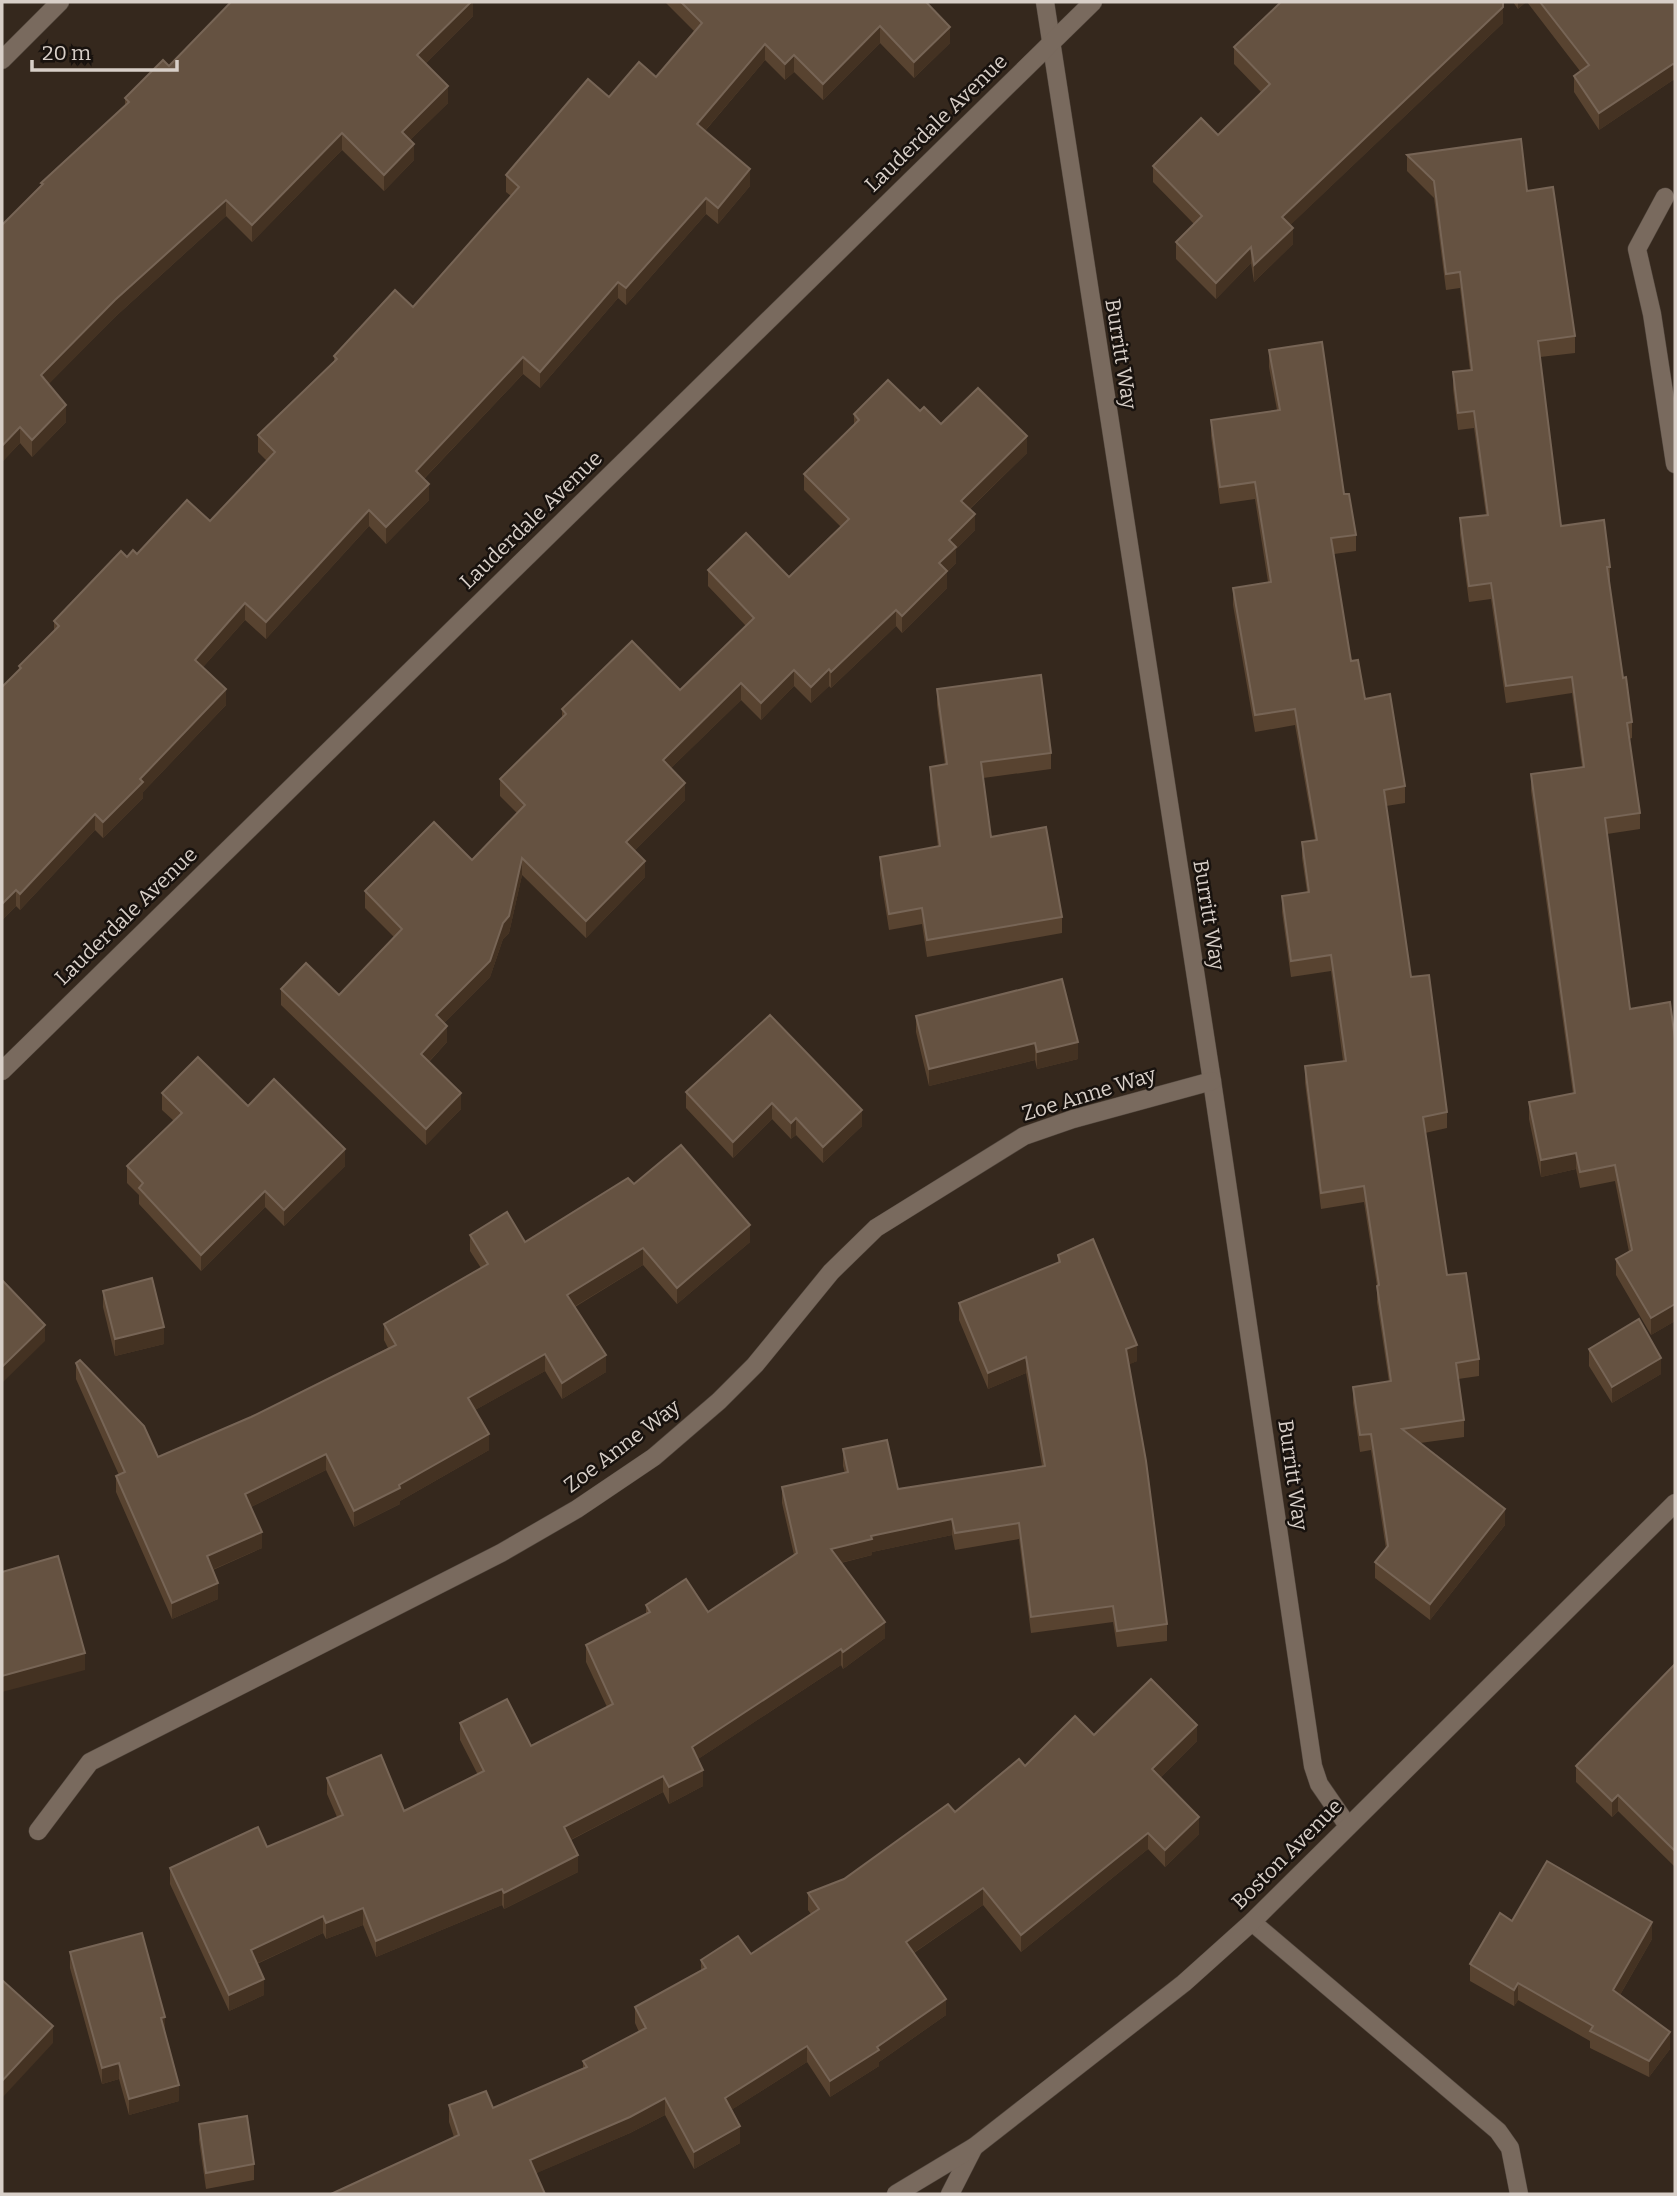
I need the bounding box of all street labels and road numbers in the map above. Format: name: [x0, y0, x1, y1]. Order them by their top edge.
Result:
street label: Lauderdale Avenue: [859, 48, 1013, 198]
street label: Burritt Way: [1099, 297, 1143, 412]
street label: Lauderdale Avenue: [454, 445, 608, 595]
street label: Lauderdale Avenue: [49, 841, 203, 991]
street label: Burritt Way: [1187, 858, 1231, 973]
street label: Zoe Anne Way: [1019, 1061, 1160, 1127]
street label: Zoe Anne Way: [559, 1393, 686, 1498]
street label: Burritt Way: [1272, 1418, 1314, 1533]
street label: Boston Avenue: [1226, 1793, 1348, 1915]

